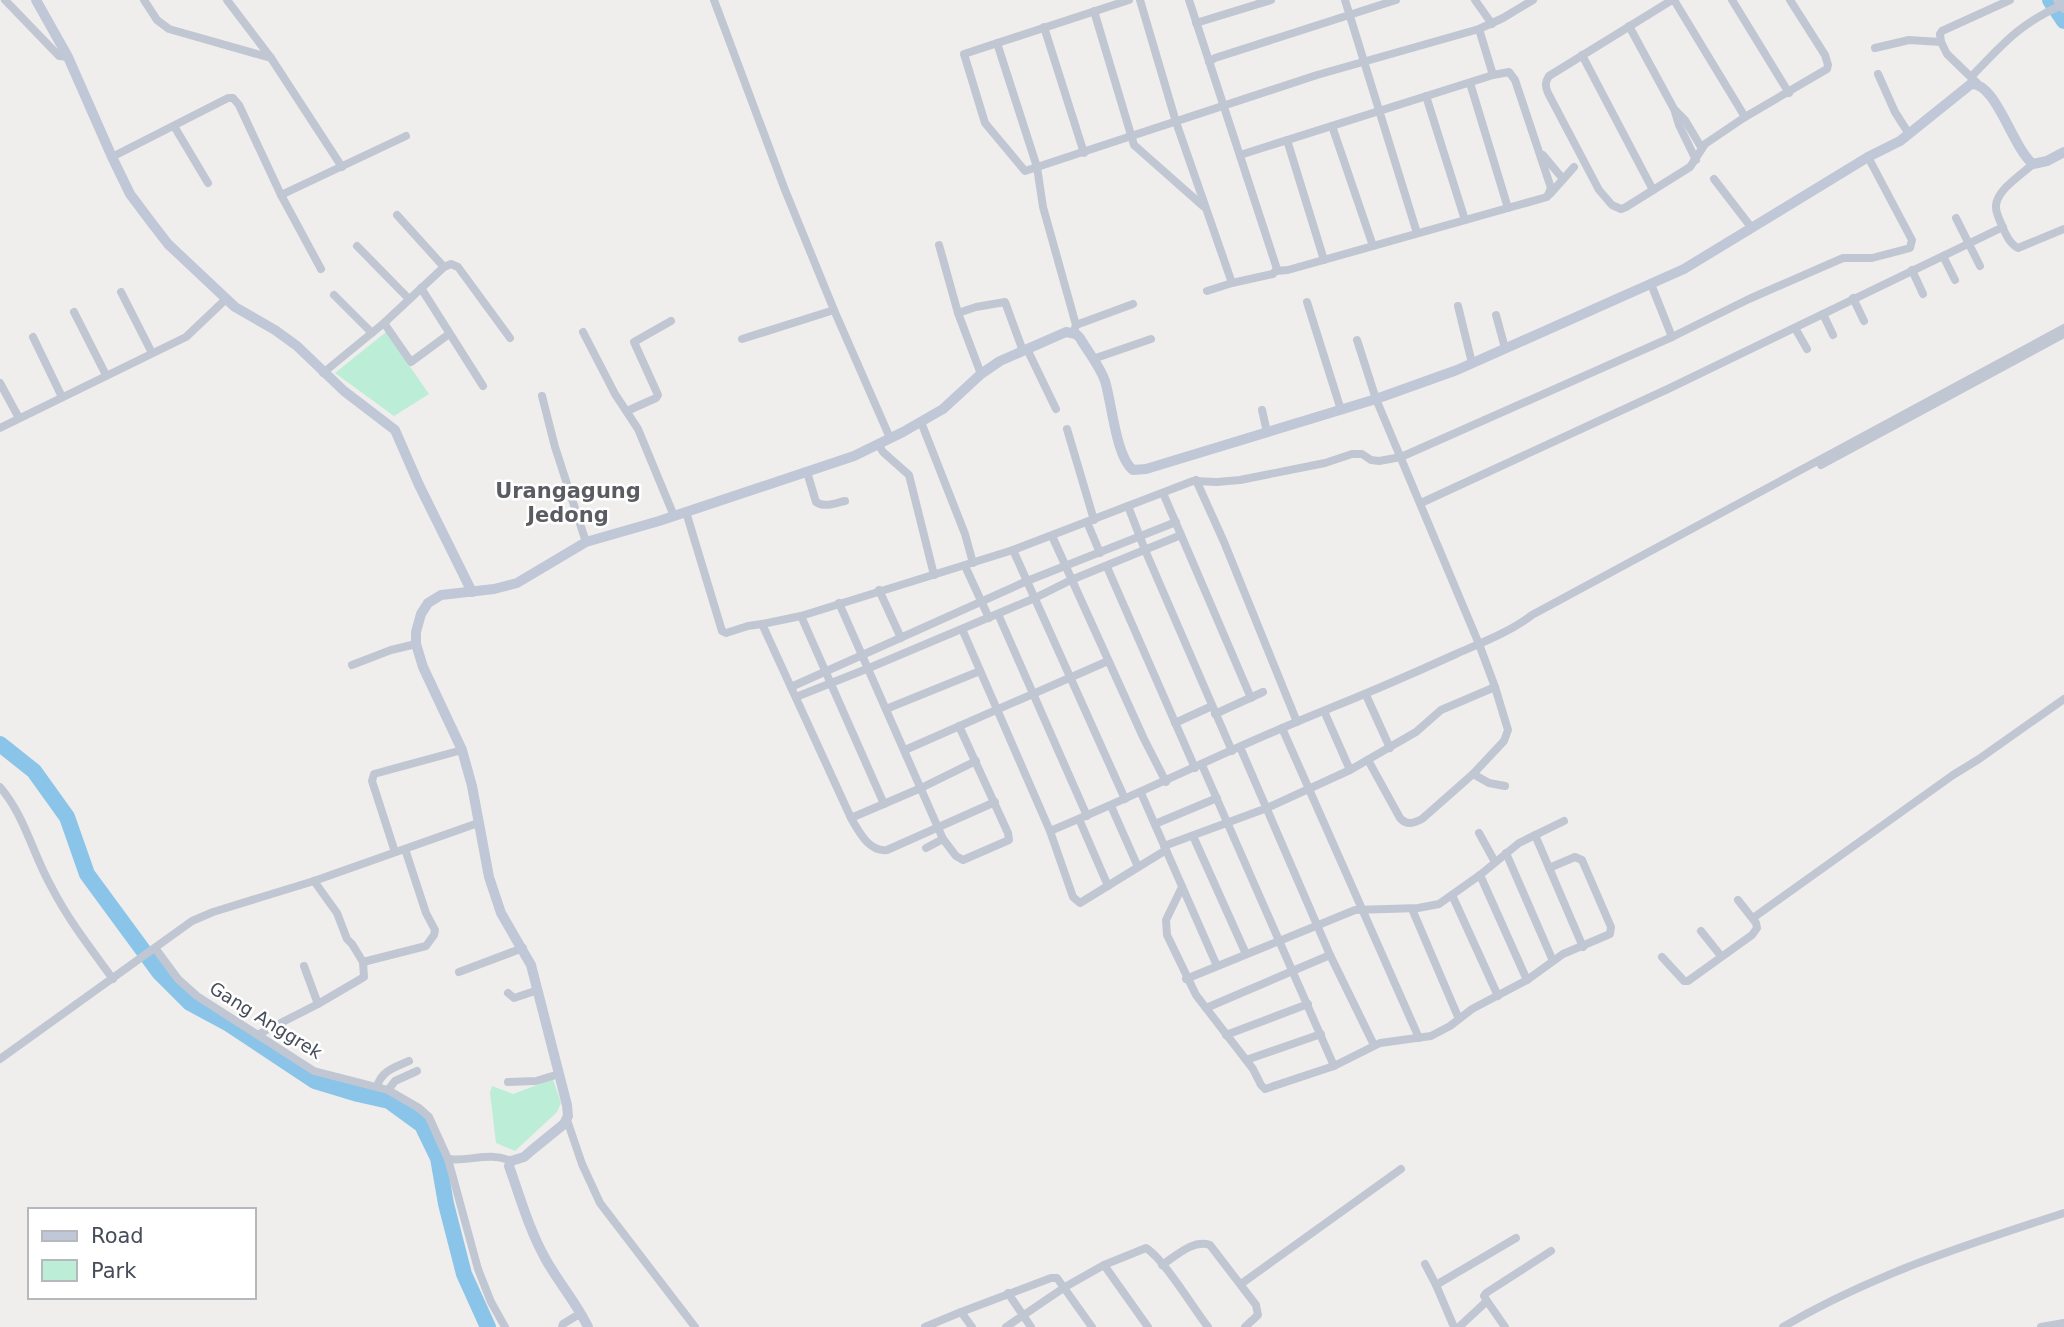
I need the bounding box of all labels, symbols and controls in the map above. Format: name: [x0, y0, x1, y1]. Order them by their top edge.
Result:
district label: Urangagung Jedong: [495, 479, 641, 527]
street label: Gang Anggrek: [206, 977, 327, 1063]
legend: [28, 1208, 256, 1299]
text: Road: [91, 1224, 144, 1248]
text: Park: [91, 1259, 137, 1283]

